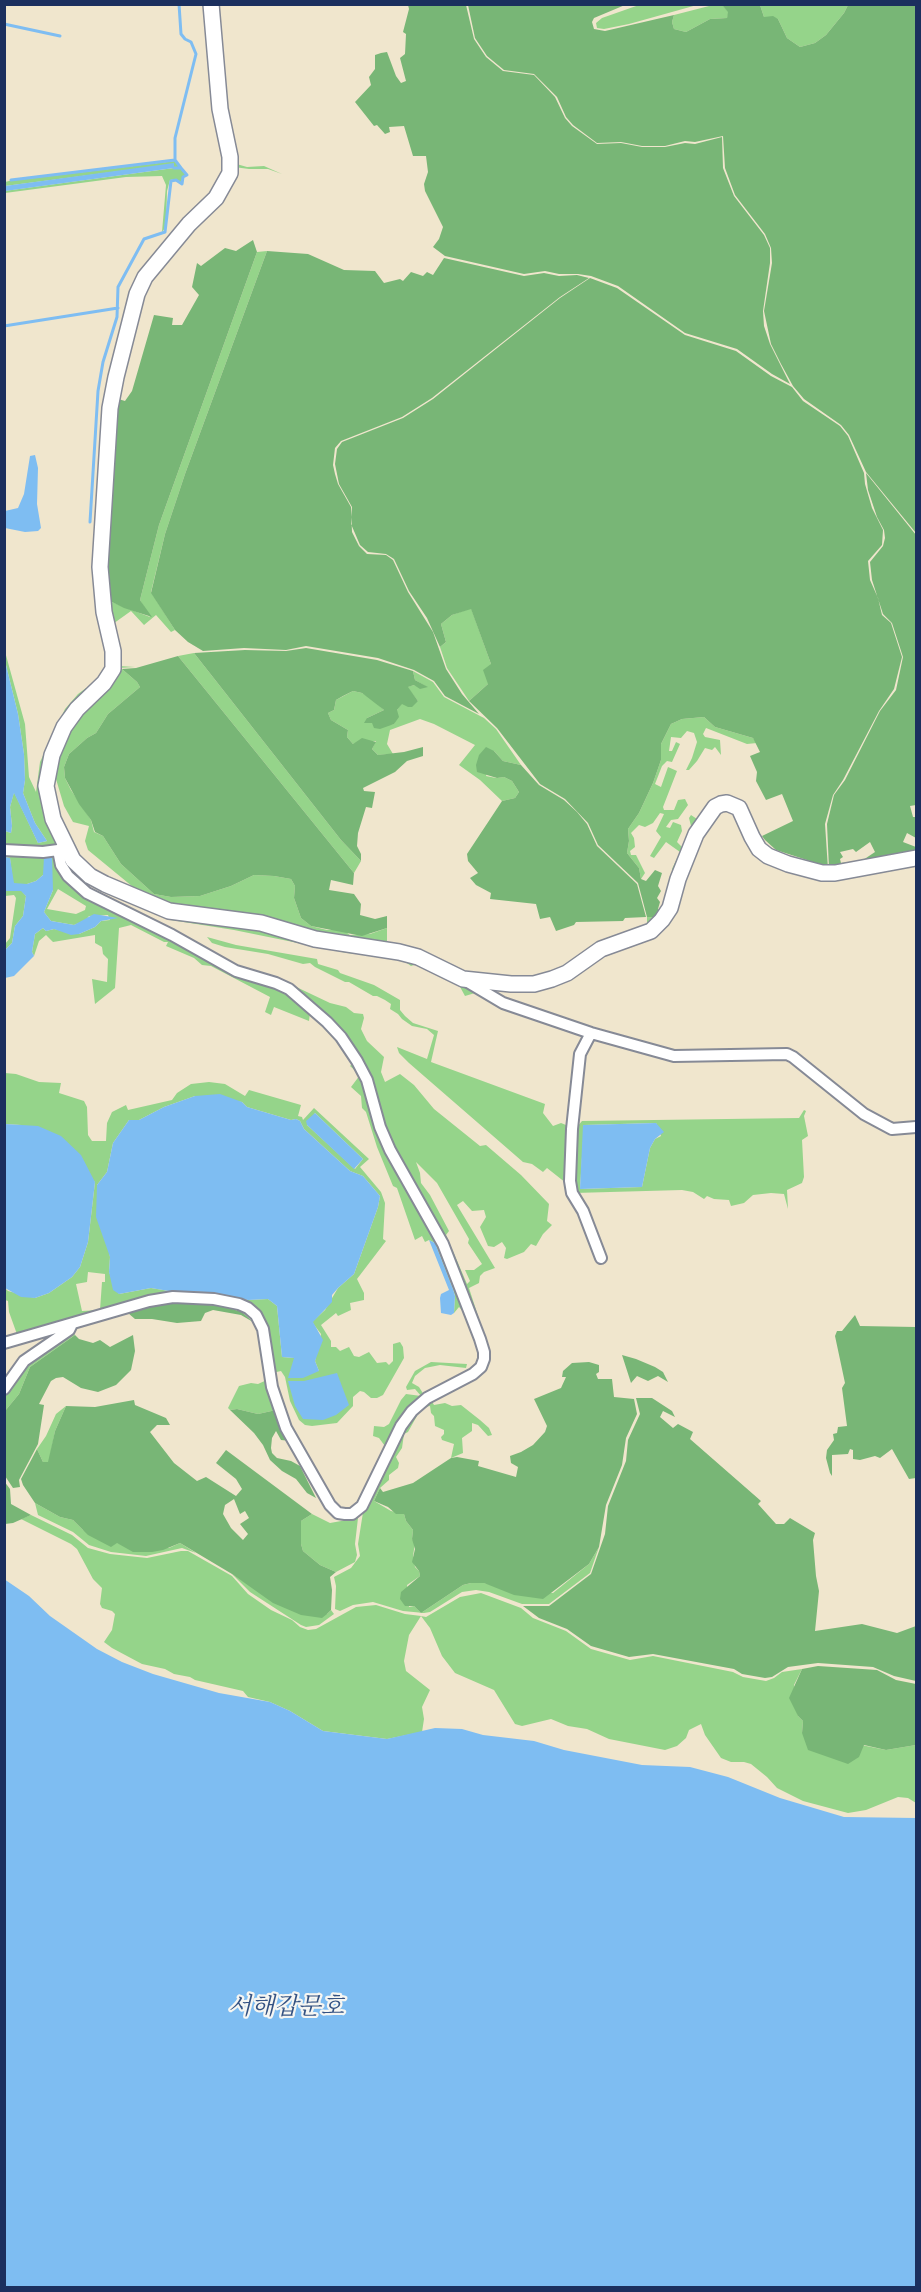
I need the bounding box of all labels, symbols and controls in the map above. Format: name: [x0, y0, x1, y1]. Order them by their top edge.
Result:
water label: 서해갑문호: [228, 1994, 344, 2022]

